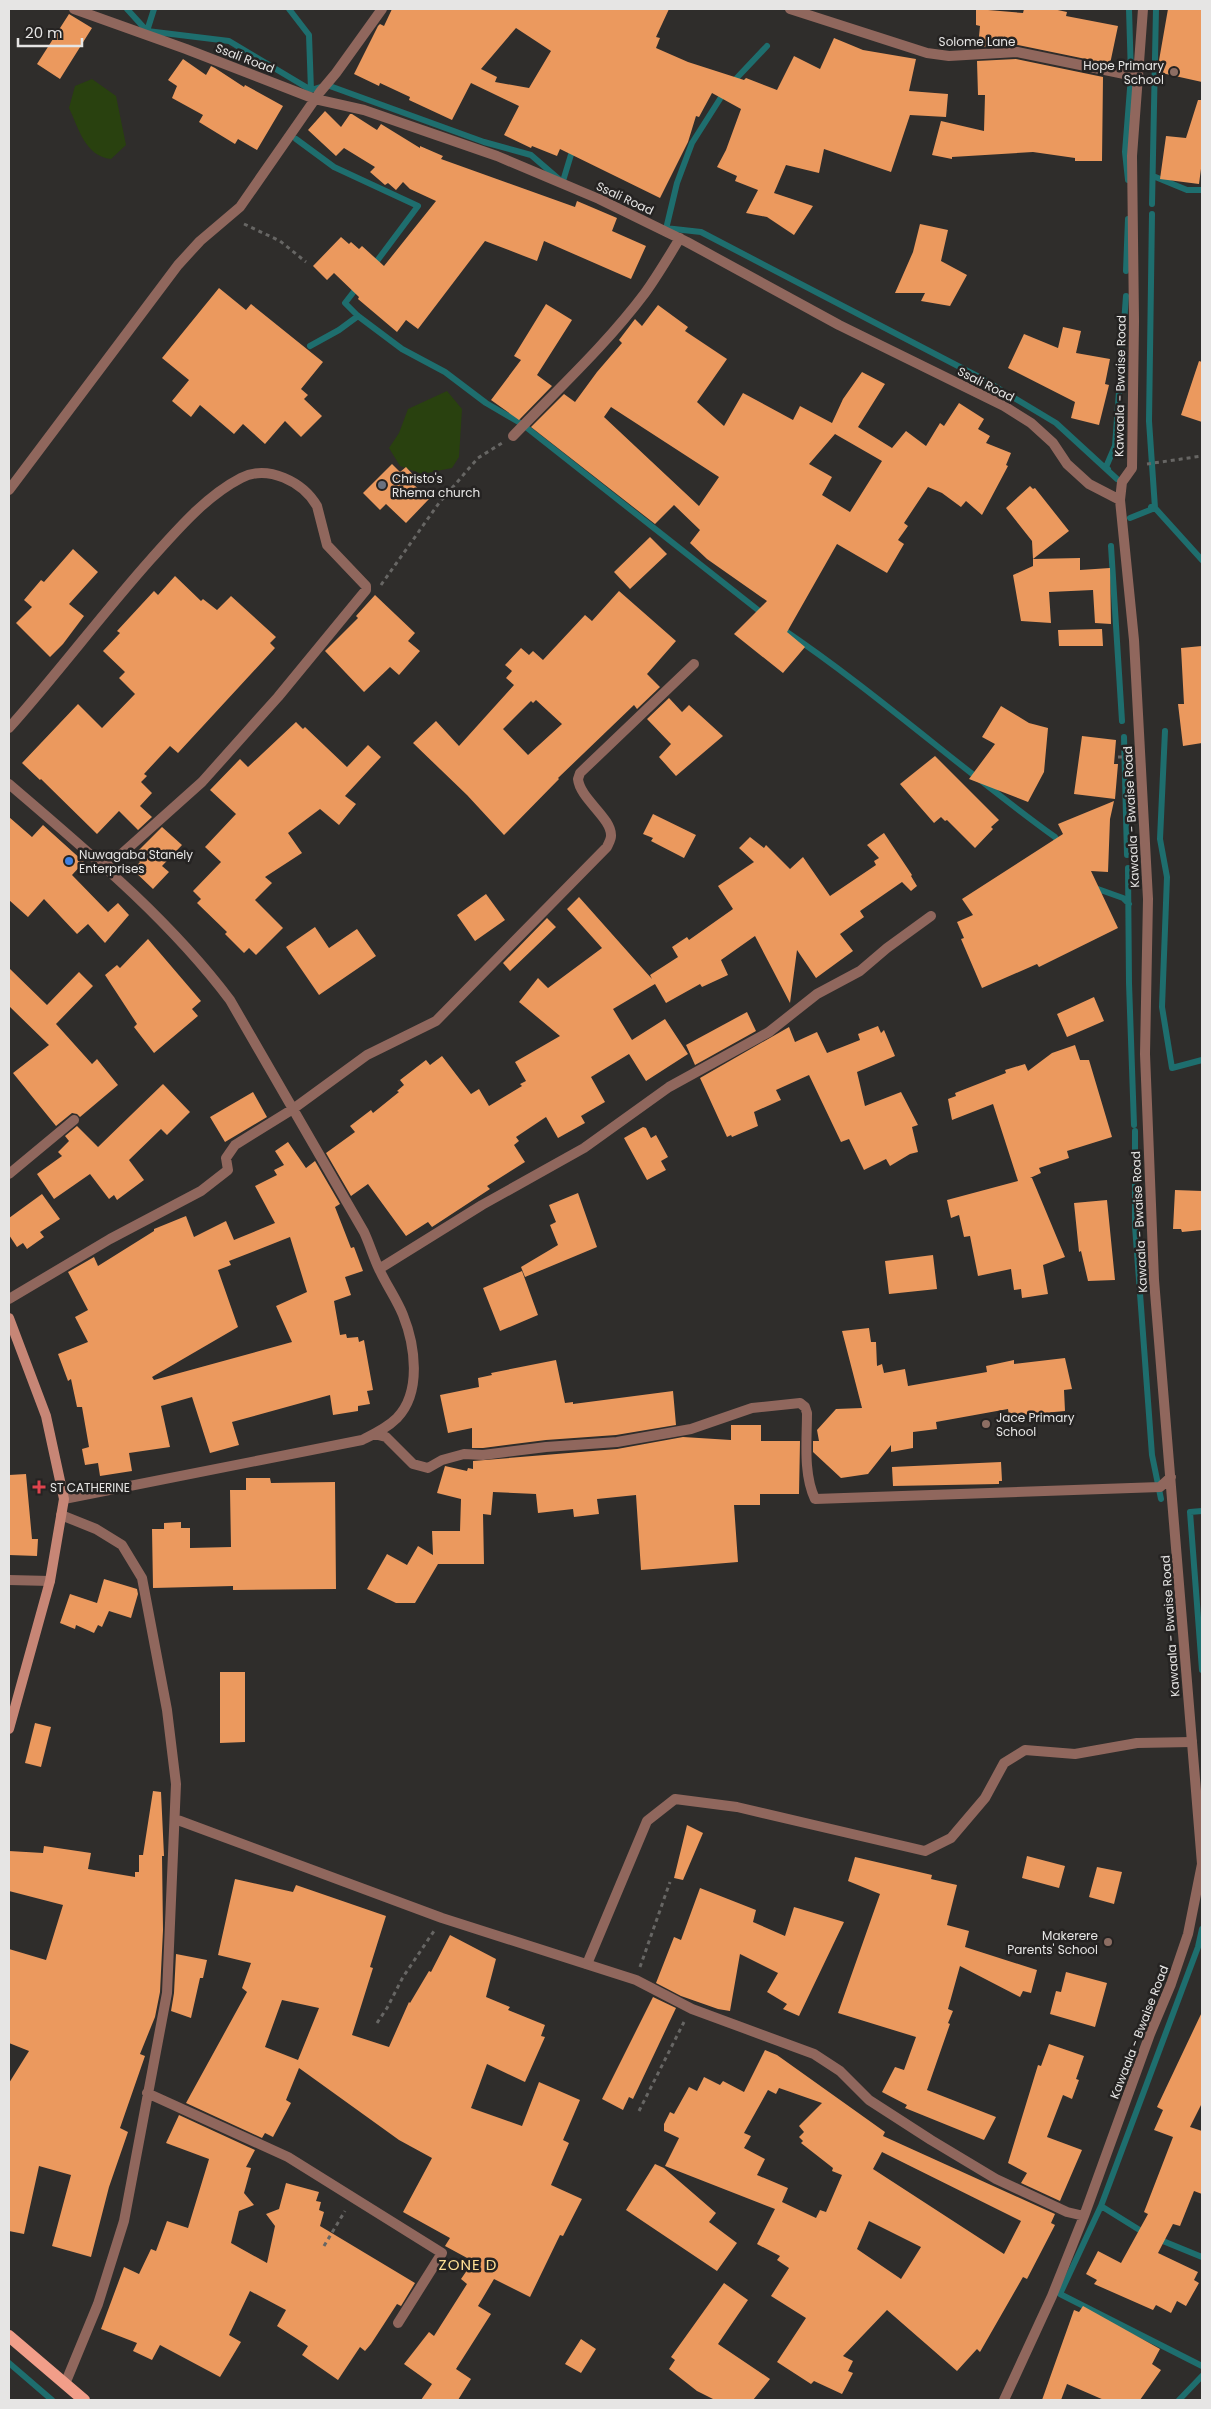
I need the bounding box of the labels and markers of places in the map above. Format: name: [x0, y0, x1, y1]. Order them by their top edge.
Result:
place label: Hope Primary School: [1083, 57, 1164, 88]
marker: Hope Primary School: [1168, 66, 1180, 78]
place label: Christo's Rhema church: [392, 470, 480, 501]
marker: Christo's Rhema church: [376, 479, 388, 491]
place label: Nuwagaba Stanely Enterprises: [79, 846, 193, 877]
marker: Nuwagaba Stanely Enterprises: [63, 855, 75, 867]
place label: Jace Primary School: [996, 1409, 1075, 1440]
marker: Jace Primary School: [980, 1418, 992, 1430]
place label: ST CATHERINE: [50, 1479, 130, 1496]
marker: ST CATHERINE: [32, 1480, 46, 1494]
place label: Makerere Parents' School: [1007, 1927, 1098, 1958]
marker: Makerere Parents' School: [1102, 1936, 1114, 1948]

